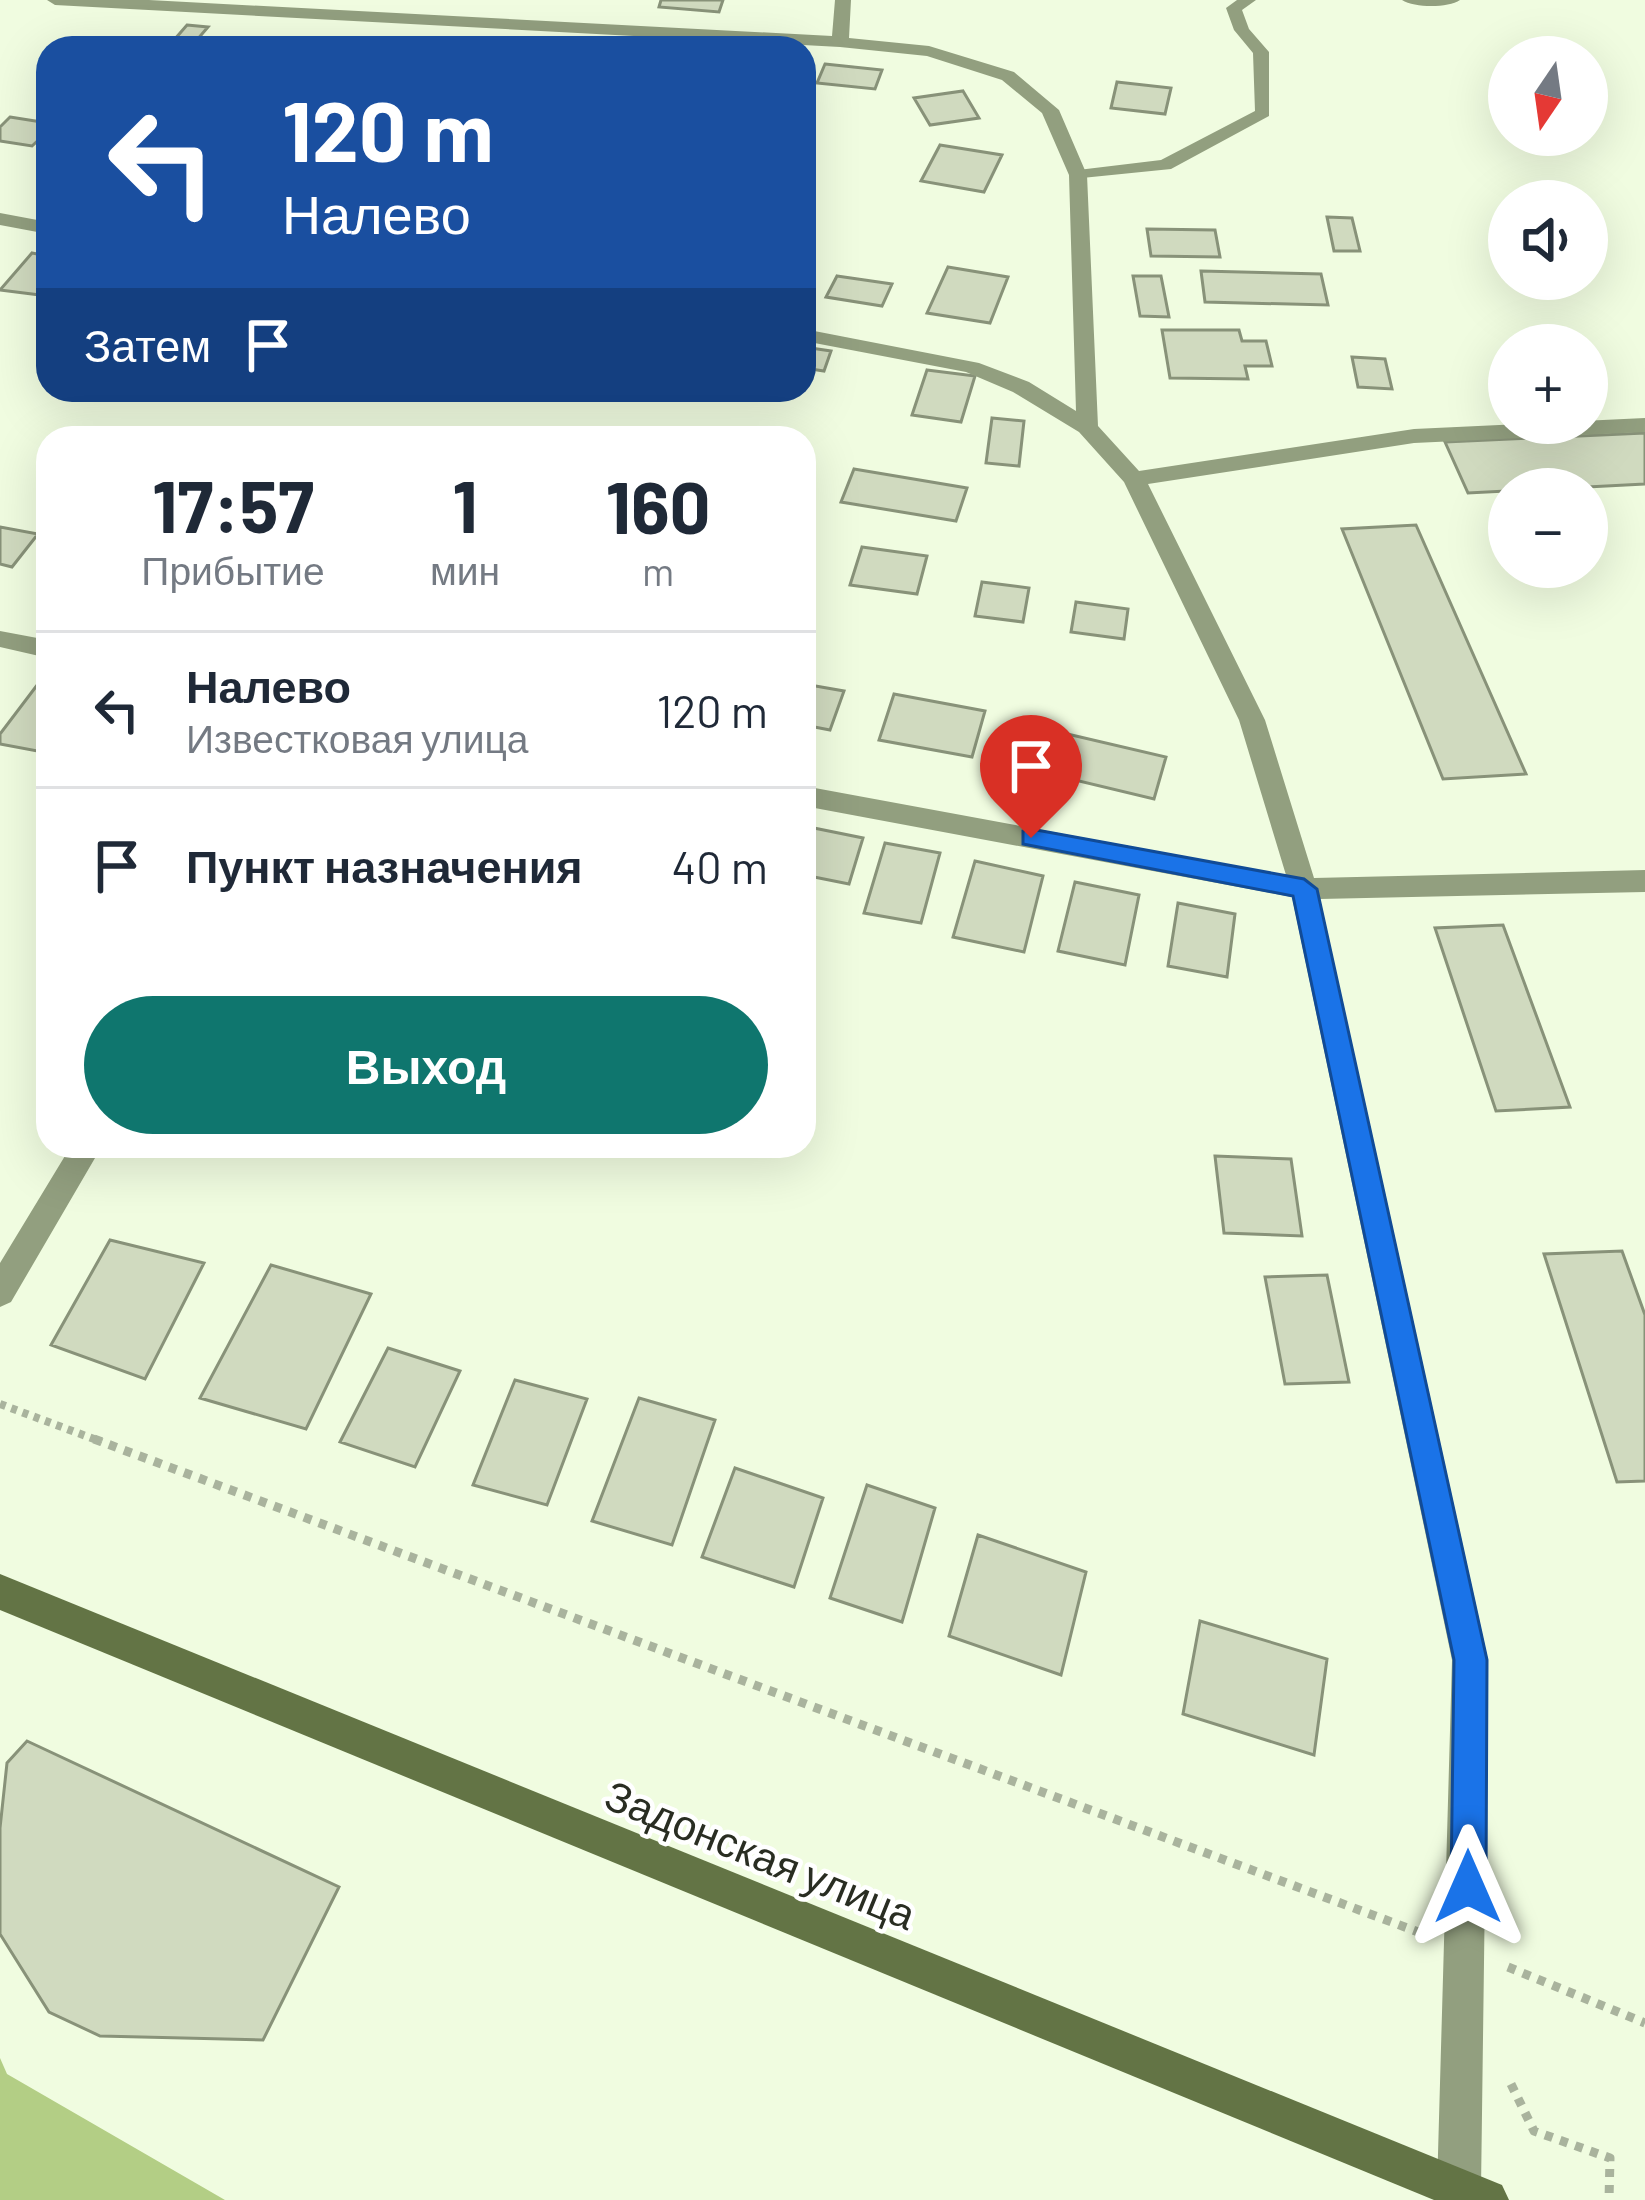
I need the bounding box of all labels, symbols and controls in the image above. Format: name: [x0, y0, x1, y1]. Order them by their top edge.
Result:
north arrow: [1488, 36, 1608, 156]
map controls: [1488, 36, 1608, 588]
text: 120 m: [282, 78, 494, 179]
icon: left: [84, 84, 240, 240]
text: Налево: [282, 180, 471, 245]
button: sound: [1488, 180, 1608, 300]
icon: arrive: [235, 312, 301, 378]
text: Затем: [84, 317, 211, 371]
button: +: [1488, 324, 1608, 444]
text: 17:57: [152, 461, 314, 547]
text: 1: [452, 461, 478, 547]
text: 160: [605, 462, 711, 548]
button: −: [1488, 468, 1608, 588]
text: Прибытие: [141, 546, 325, 593]
text: мин: [430, 546, 500, 593]
text: m: [642, 547, 674, 594]
text: Налево: [186, 658, 351, 712]
icon: left: [84, 677, 150, 743]
text: 120 m: [656, 683, 768, 737]
text: Известковая улица: [186, 714, 529, 761]
pin: [980, 715, 1082, 838]
icon: arrive: [998, 733, 1064, 799]
icon: arrive: [84, 833, 150, 899]
text: Пункт назначения: [186, 838, 583, 892]
text: 40 m: [672, 839, 768, 893]
button: Выход: [84, 996, 768, 1134]
street label: Задонская улица: [598, 1768, 924, 1939]
position arrow: [1405, 1824, 1531, 1950]

